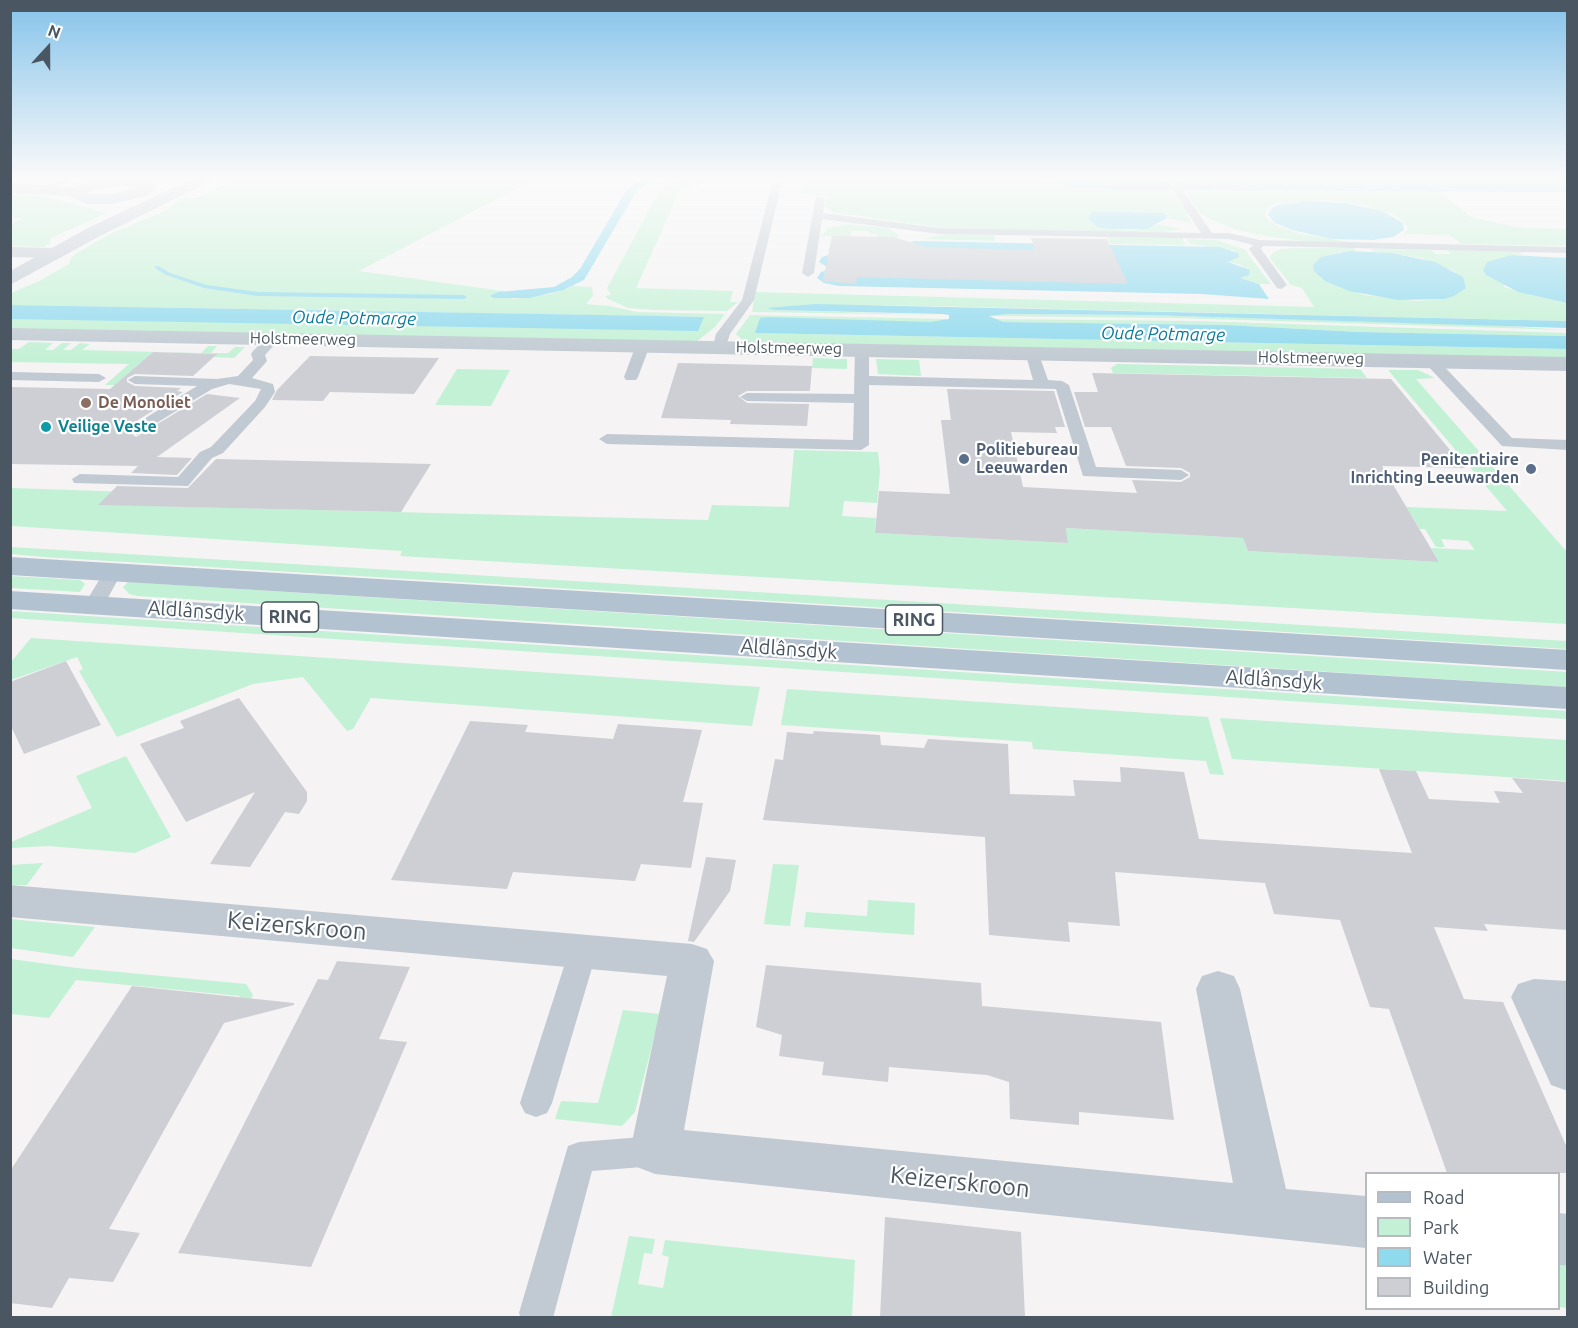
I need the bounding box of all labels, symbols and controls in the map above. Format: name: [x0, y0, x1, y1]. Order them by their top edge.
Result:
north arrow: [18, 18, 78, 78]
text: N: [46, 21, 63, 42]
water label: Oude Potmarge: [292, 306, 416, 330]
water label: Oude Potmarge: [1101, 322, 1225, 346]
street label: Holstmeerweg: [250, 328, 356, 350]
street label: Holstmeerweg: [736, 337, 842, 359]
street label: Holstmeerweg: [1258, 347, 1364, 369]
place label: De Monoliet: [98, 393, 191, 413]
marker: De Monoliet: [79, 396, 93, 410]
place label: Veilige Veste: [58, 417, 157, 437]
marker: Veilige Veste: [39, 420, 53, 434]
place label: Politiebureau Leeuwarden: [976, 440, 1078, 478]
place label: Penitentiaire Inrichting Leeuwarden: [1351, 450, 1519, 488]
marker: Politiebureau Leeuwarden: [957, 452, 971, 466]
marker: Penitentiaire Inrichting Leeuwarden: [1524, 462, 1538, 476]
street label: Aldlânsdyk: [147, 596, 245, 626]
road number: RING: [262, 602, 318, 632]
road number: RING: [886, 605, 942, 635]
street label: Aldlânsdyk: [740, 634, 838, 664]
street label: Aldlânsdyk: [1225, 665, 1323, 695]
street label: Keizerskroon: [226, 906, 368, 946]
street label: Keizerskroon: [889, 1160, 1031, 1204]
legend: [1365, 1172, 1560, 1310]
text: Road: [1423, 1187, 1465, 1207]
text: Park: [1423, 1217, 1459, 1237]
text: Water: [1423, 1247, 1472, 1267]
text: Building: [1423, 1277, 1489, 1297]

